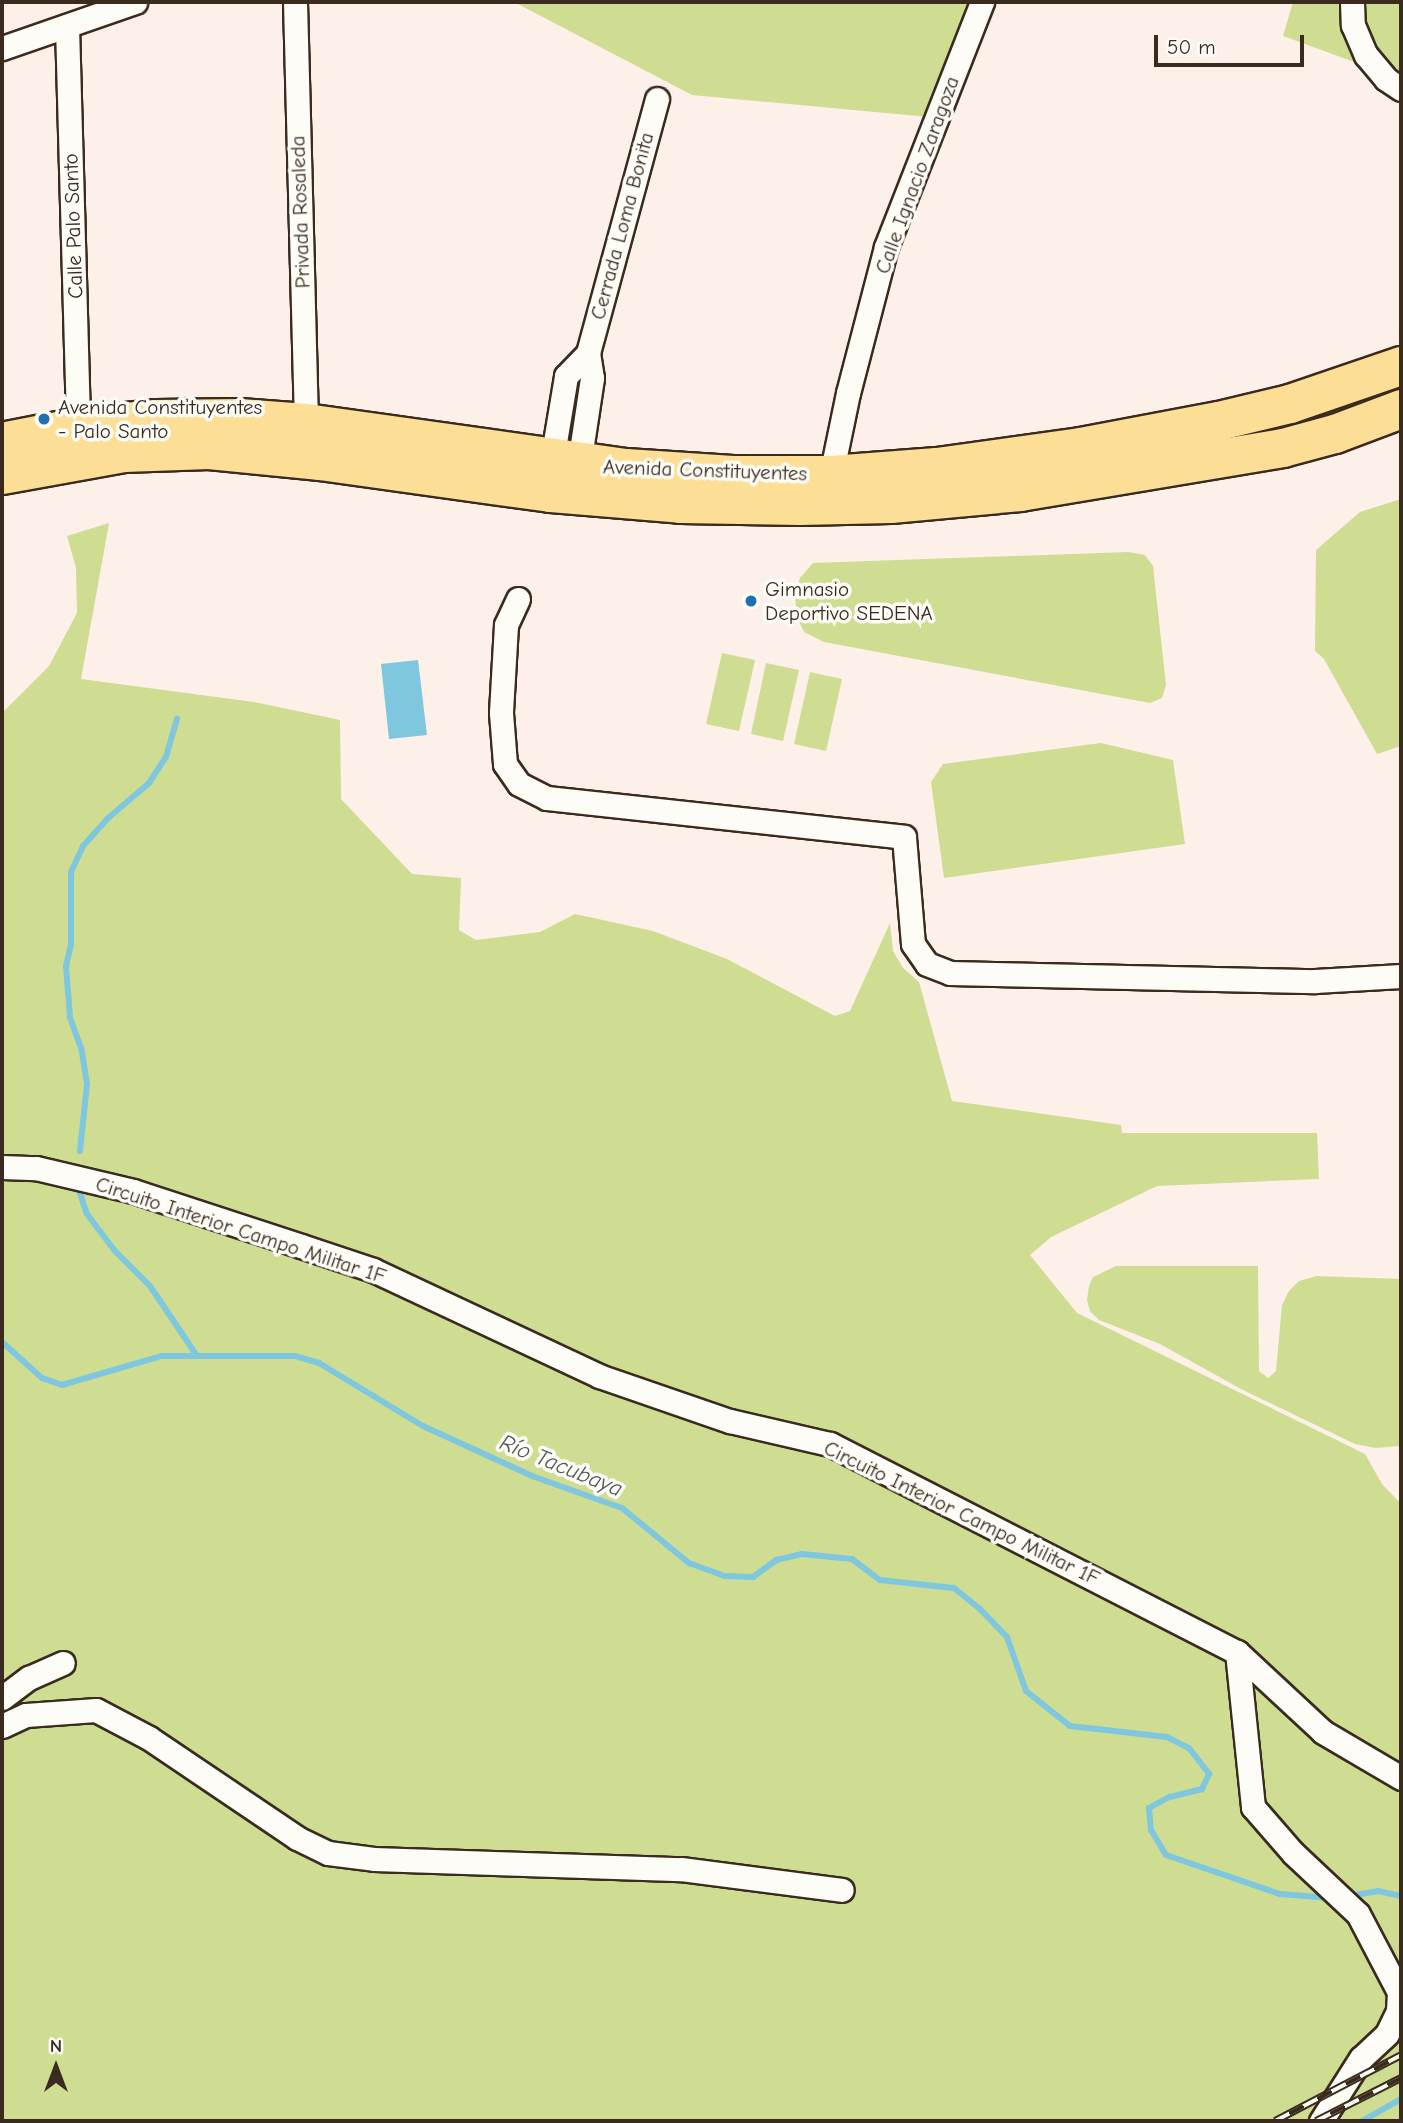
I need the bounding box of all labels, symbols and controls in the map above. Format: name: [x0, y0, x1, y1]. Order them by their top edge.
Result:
scale bar: [1158, 21, 1308, 65]
text: 50 m: [1167, 35, 1216, 59]
street label: Calle Ignacio Zaragoza: [870, 73, 964, 277]
street label: Cerrada Loma Bonita: [585, 130, 659, 322]
street label: Privada Rosaleda: [285, 135, 315, 289]
street label: Calle Palo Santo: [58, 153, 88, 299]
place label: Avenida Constituyentes - Palo Santo: [58, 394, 262, 444]
marker: Avenida Constituyentes - Palo Santo: [36, 411, 52, 427]
street label: Avenida Constituyentes: [603, 454, 807, 486]
place label: Gimnasio Deportivo SEDENA: [765, 576, 933, 626]
marker: Gimnasio Deportivo SEDENA: [743, 593, 759, 609]
street label: Circuito Interior Campo Militar 1F: [93, 1171, 389, 1289]
water label: Río Tacubaya: [496, 1429, 626, 1503]
street label: Circuito Interior Campo Militar 1F: [820, 1435, 1104, 1591]
north arrow: [21, 2032, 91, 2102]
text: N: [50, 2035, 62, 2057]

